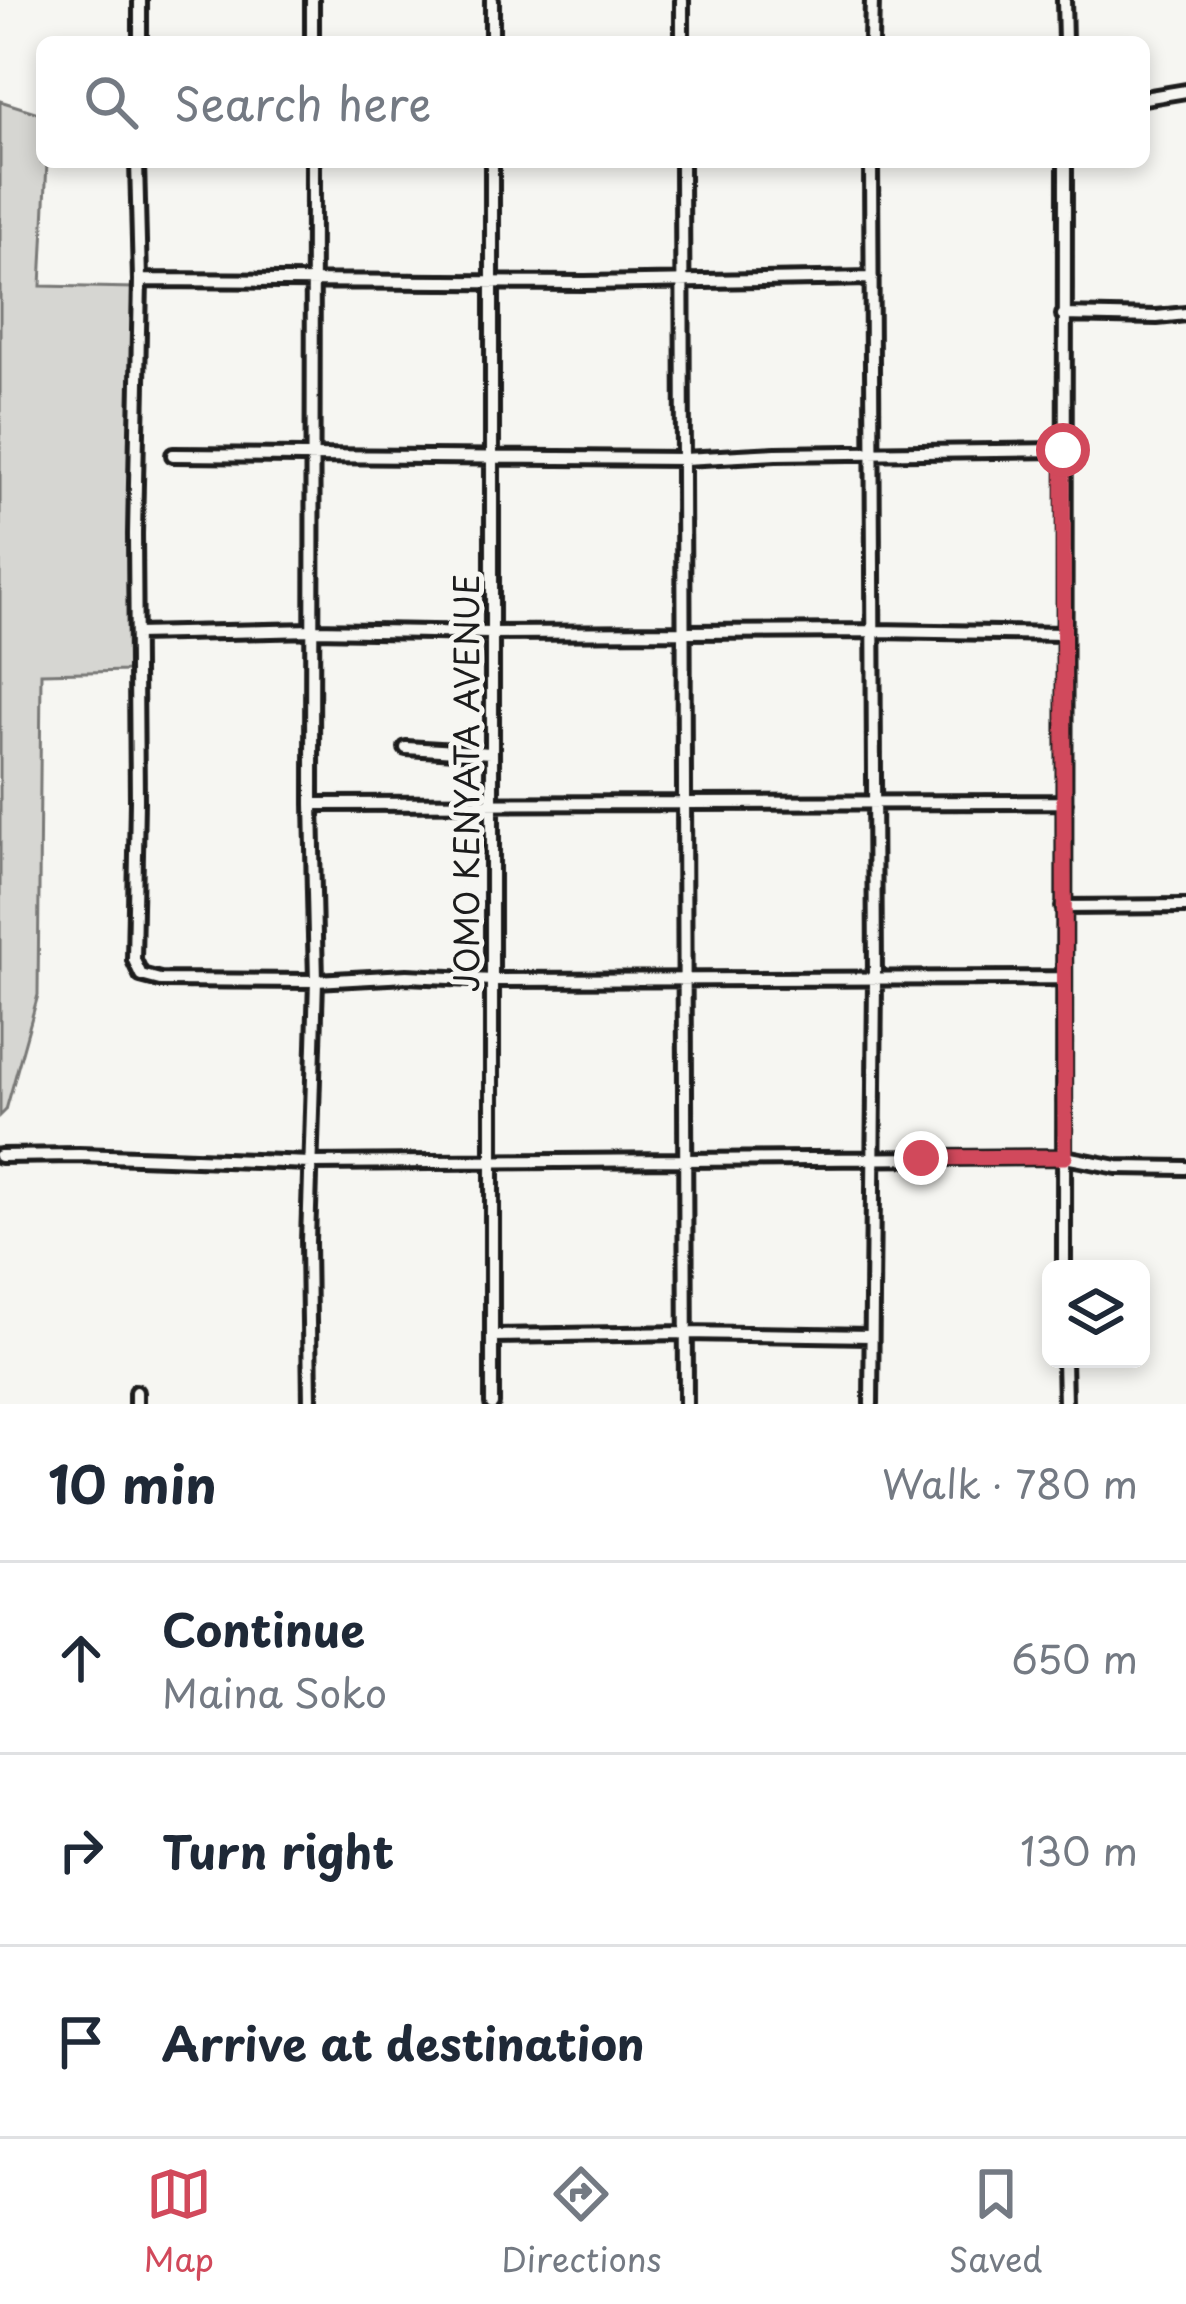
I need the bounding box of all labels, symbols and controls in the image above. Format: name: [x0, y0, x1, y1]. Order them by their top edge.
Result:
search box: [36, 36, 1150, 168]
text: Search here: [174, 68, 431, 136]
icon: search: [78, 69, 144, 135]
route start: [1036, 423, 1090, 477]
street label: JOMO KENYATA AVENUE: [440, 574, 490, 992]
route end: [894, 1131, 948, 1185]
map controls: [1042, 1260, 1150, 1368]
button: layers: [1042, 1260, 1150, 1368]
text: 10 min: [48, 1444, 217, 1521]
text: Walk · 780 m: [882, 1453, 1138, 1512]
text: Continue: [162, 1594, 365, 1662]
icon: ahead: [48, 1625, 114, 1691]
text: 650 m: [1011, 1628, 1138, 1687]
text: Maina Soko: [162, 1662, 387, 1721]
text: Turn right: [162, 1816, 394, 1884]
icon: right: [48, 1817, 114, 1883]
text: 130 m: [1020, 1820, 1138, 1879]
text: Arrive at destination: [162, 2008, 645, 2076]
icon: arrive: [48, 2009, 114, 2075]
tab: Map: [144, 2161, 214, 2283]
tab: Directions: [501, 2161, 662, 2283]
tab: Saved: [949, 2161, 1042, 2283]

